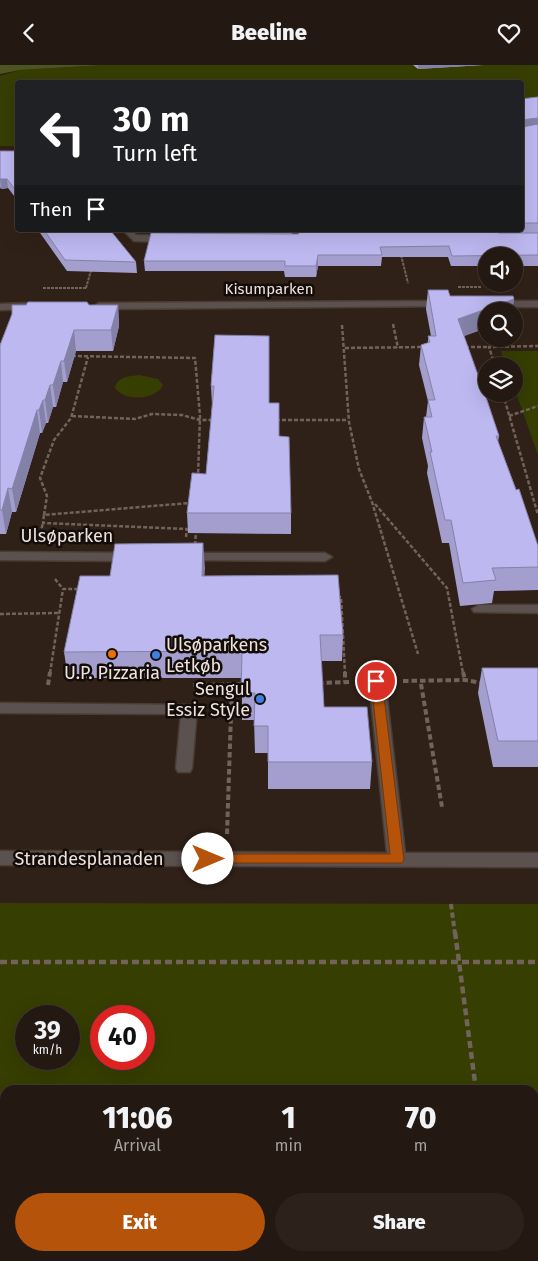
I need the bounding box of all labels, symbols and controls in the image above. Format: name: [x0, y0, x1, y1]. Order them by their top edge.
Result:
icon: back: [15, 19, 43, 47]
text: Beeline: [231, 19, 307, 46]
icon: heart: [495, 19, 523, 47]
text: 30 m: [113, 98, 190, 140]
icon: left: [30, 100, 95, 165]
text: Turn left: [113, 140, 197, 167]
icon: arrive: [82, 195, 110, 223]
text: Then: [30, 198, 72, 221]
map controls: [478, 247, 523, 402]
button: sound: [478, 247, 523, 292]
street label: Kisumparken: [225, 280, 313, 298]
button: search: [478, 302, 523, 347]
button: layers: [478, 357, 523, 402]
street label: Ulsøparken: [21, 525, 113, 547]
place label: Ulsøparkens Letkøb: [166, 634, 267, 677]
marker: U.P. Pizzaria: [106, 648, 118, 660]
marker: Ulsøparkens Letkøb: [150, 649, 162, 661]
pin: [355, 660, 397, 702]
place label: U.P. Pizzaria: [64, 662, 160, 684]
icon: arrive: [362, 667, 390, 695]
place label: Sengul Essiz Style: [166, 678, 250, 721]
marker: Sengul Essiz Style: [254, 693, 266, 705]
position arrow: [181, 832, 233, 884]
street label: Strandesplanaden: [14, 848, 164, 870]
speed limit sign: 40: [90, 1005, 155, 1070]
text: 39: [34, 1016, 61, 1046]
text: km/h: [33, 1043, 62, 1057]
text: 11:06: [102, 1100, 172, 1136]
text: 1: [282, 1100, 296, 1136]
text: 70: [405, 1100, 437, 1136]
text: Arrival: [114, 1136, 161, 1155]
text: min: [275, 1136, 302, 1155]
text: m: [414, 1136, 428, 1155]
button: Exit: [15, 1193, 265, 1251]
button: Share: [275, 1193, 524, 1251]

